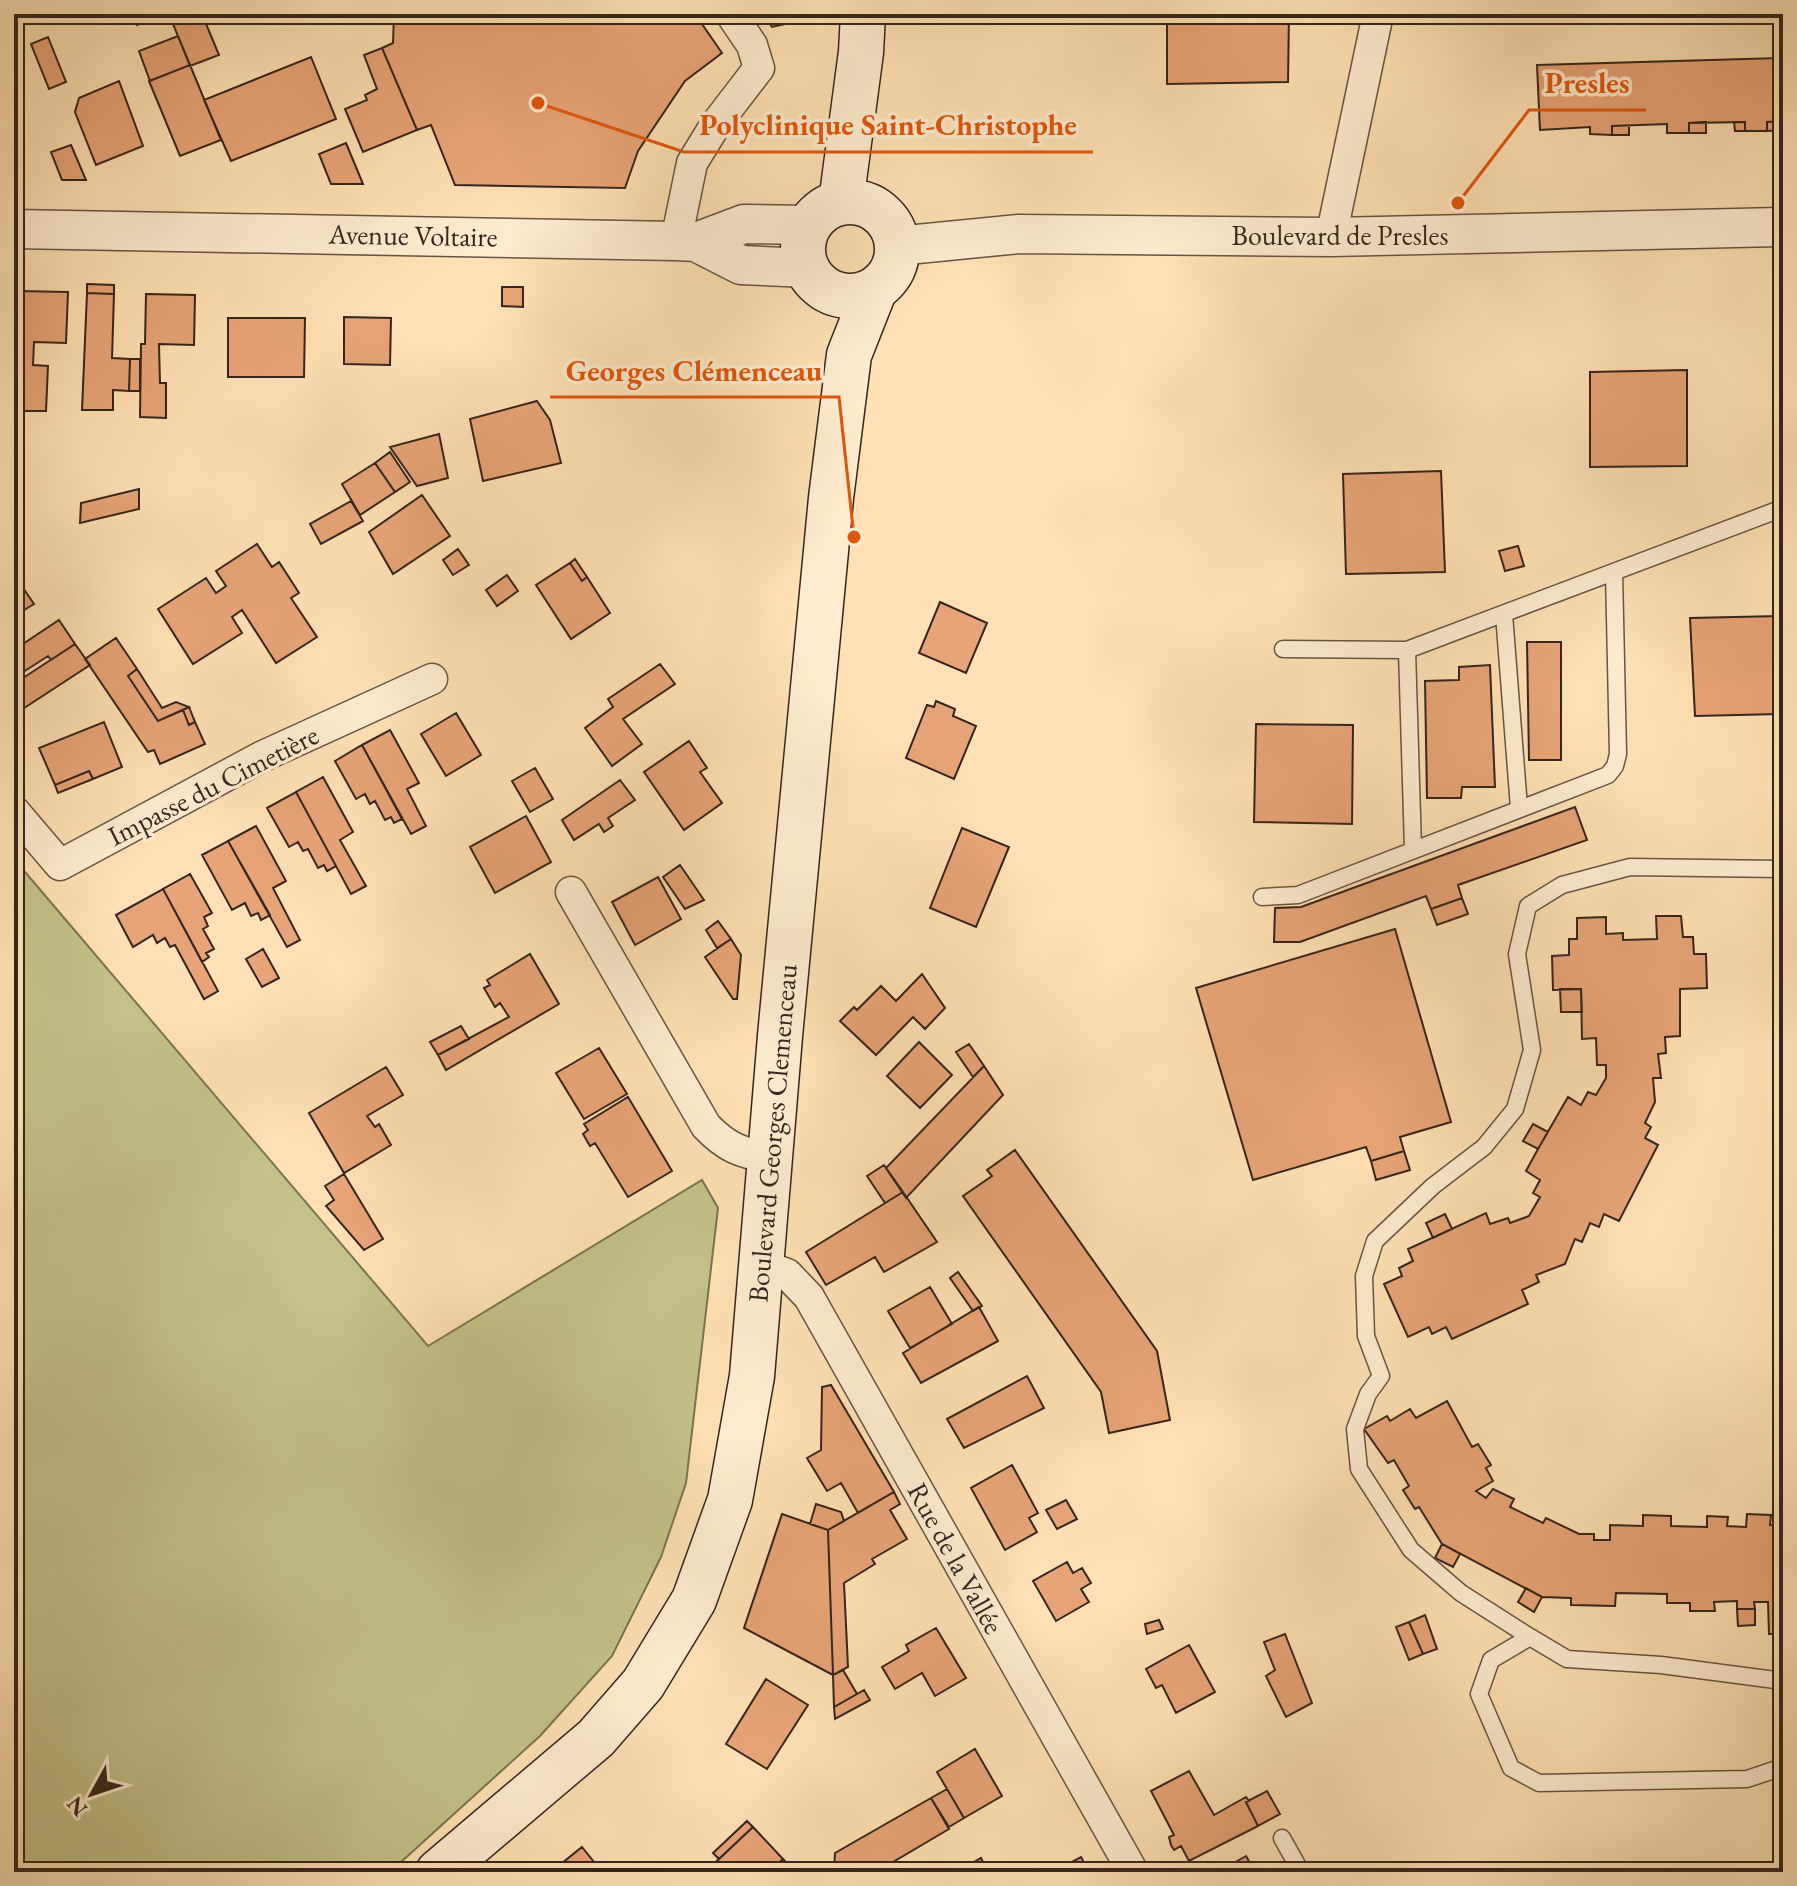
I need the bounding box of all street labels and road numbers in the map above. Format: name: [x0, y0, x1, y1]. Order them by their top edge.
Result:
street label: Avenue Voltaire: [327, 216, 498, 254]
street label: Boulevard de Presles: [1232, 217, 1448, 253]
street label: Impasse du Cimetière: [102, 716, 325, 854]
street label: Boulevard Georges Clemenceau: [739, 962, 805, 1304]
street label: Rue de la Vallée: [900, 1476, 1012, 1640]

